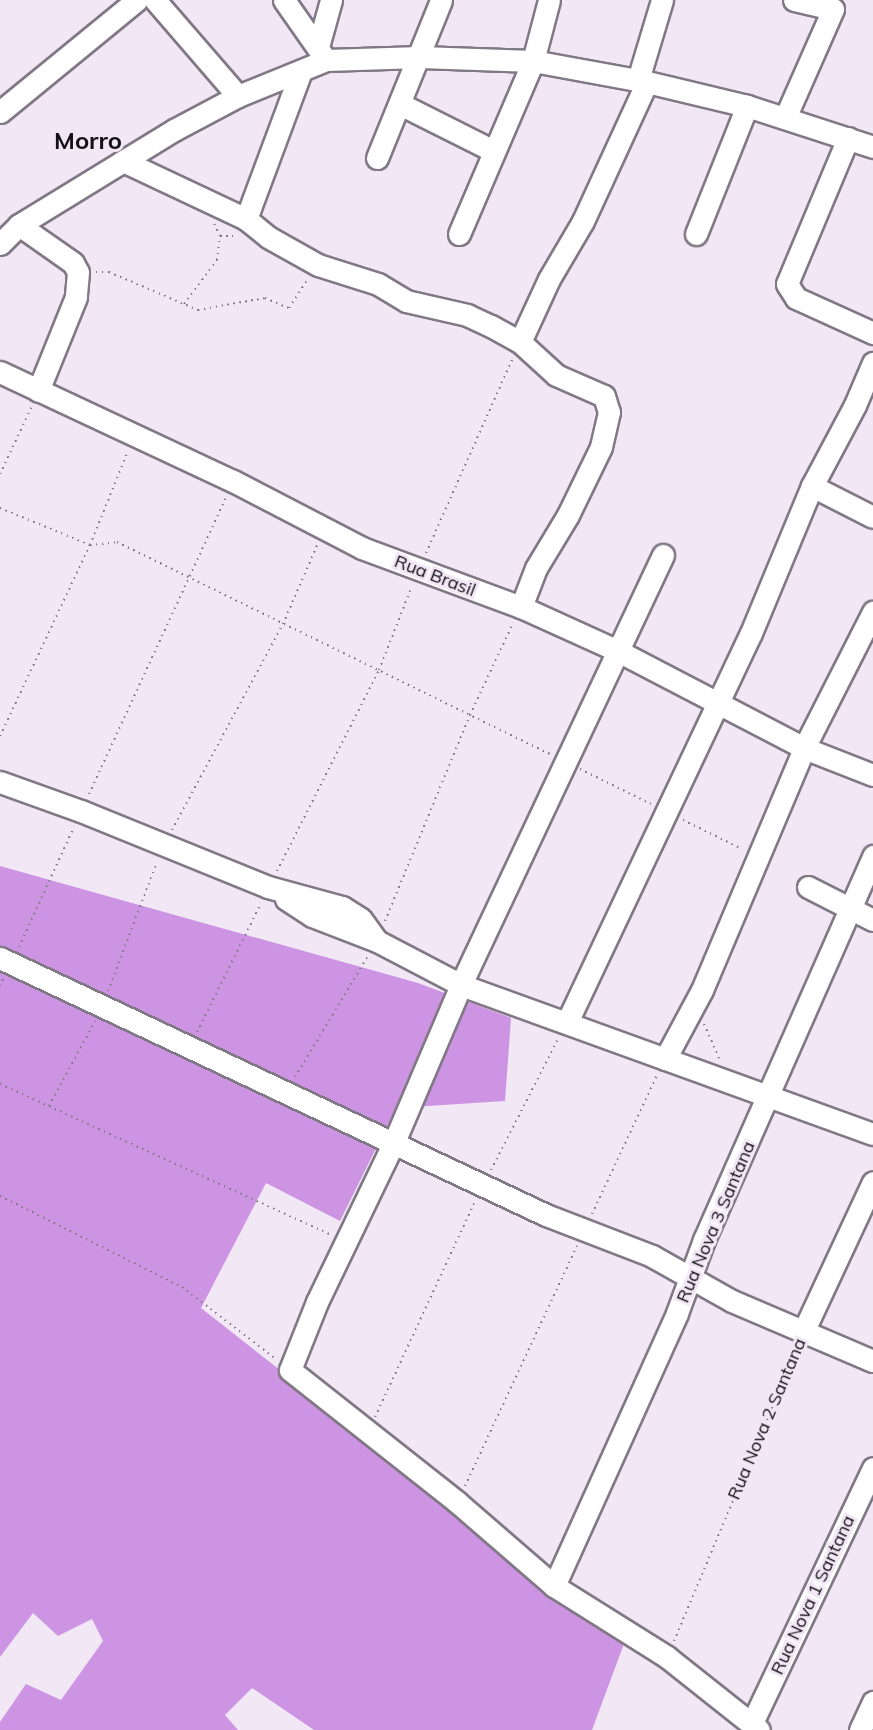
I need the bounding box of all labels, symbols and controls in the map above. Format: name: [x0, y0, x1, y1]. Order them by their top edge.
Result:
district label: Morro: [54, 127, 122, 155]
street label: Rua Brasil: [391, 551, 479, 601]
street label: Rua Nova 3 Santana: [672, 1138, 760, 1306]
street label: Rua Nova 2 Santana: [723, 1335, 811, 1503]
street label: Rua Nova 1 Santana: [767, 1512, 859, 1678]

